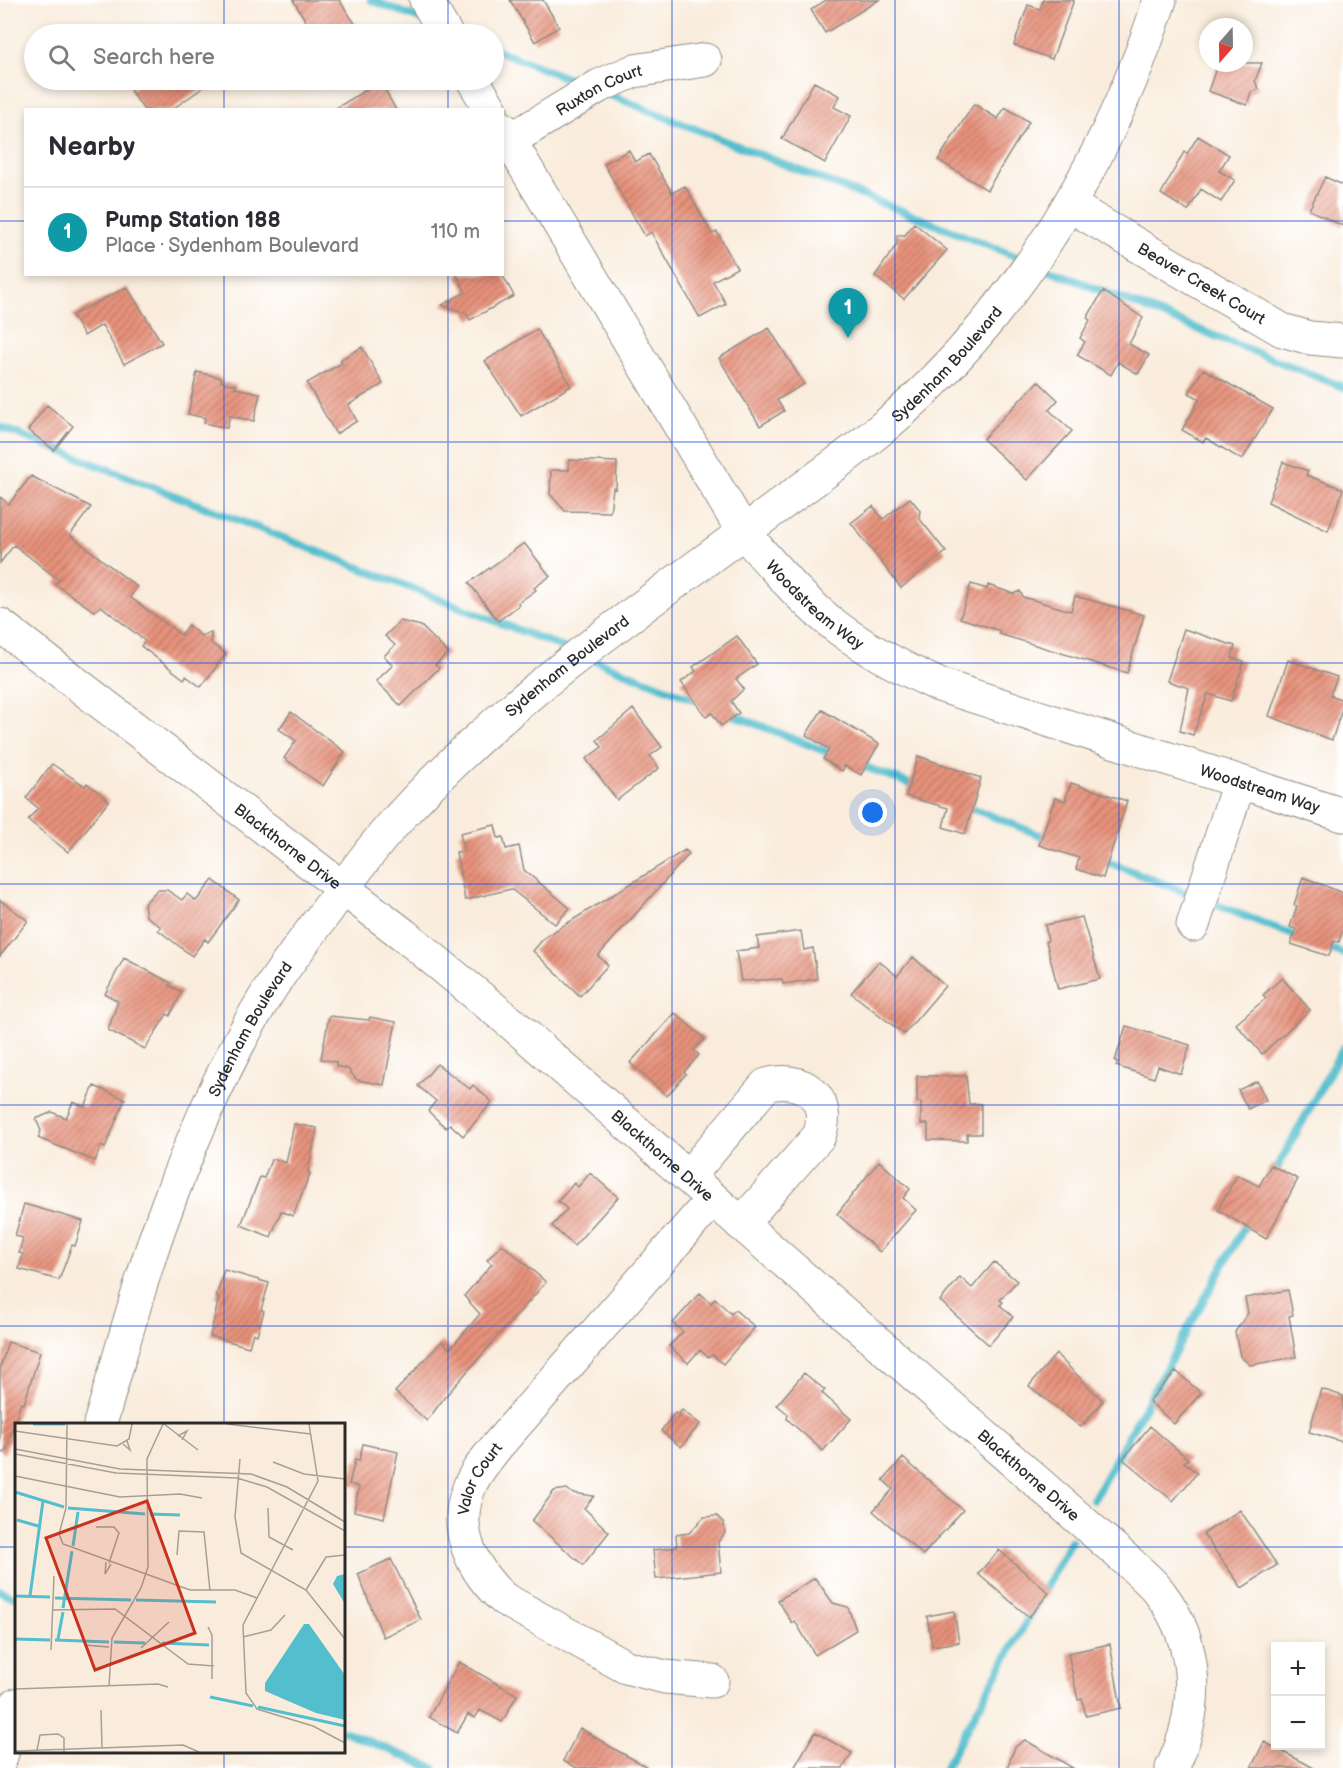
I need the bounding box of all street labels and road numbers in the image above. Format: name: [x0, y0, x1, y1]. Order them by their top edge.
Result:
street label: Ruxton Court: [553, 62, 643, 121]
street label: Beaver Creek Court: [1134, 239, 1268, 329]
street label: Sydenham Boulevard: [888, 303, 1007, 427]
street label: Woodstream Way: [761, 557, 868, 654]
street label: Sydenham Boulevard: [502, 612, 633, 722]
street label: Woodstream Way: [1197, 762, 1323, 818]
street label: Blackthorne Drive: [230, 800, 345, 894]
street label: Sydenham Boulevard: [205, 958, 297, 1100]
street label: Blackthorne Drive: [607, 1106, 717, 1206]
street label: Blackthorne Drive: [973, 1426, 1083, 1526]
street label: Valor Court: [455, 1439, 507, 1516]

